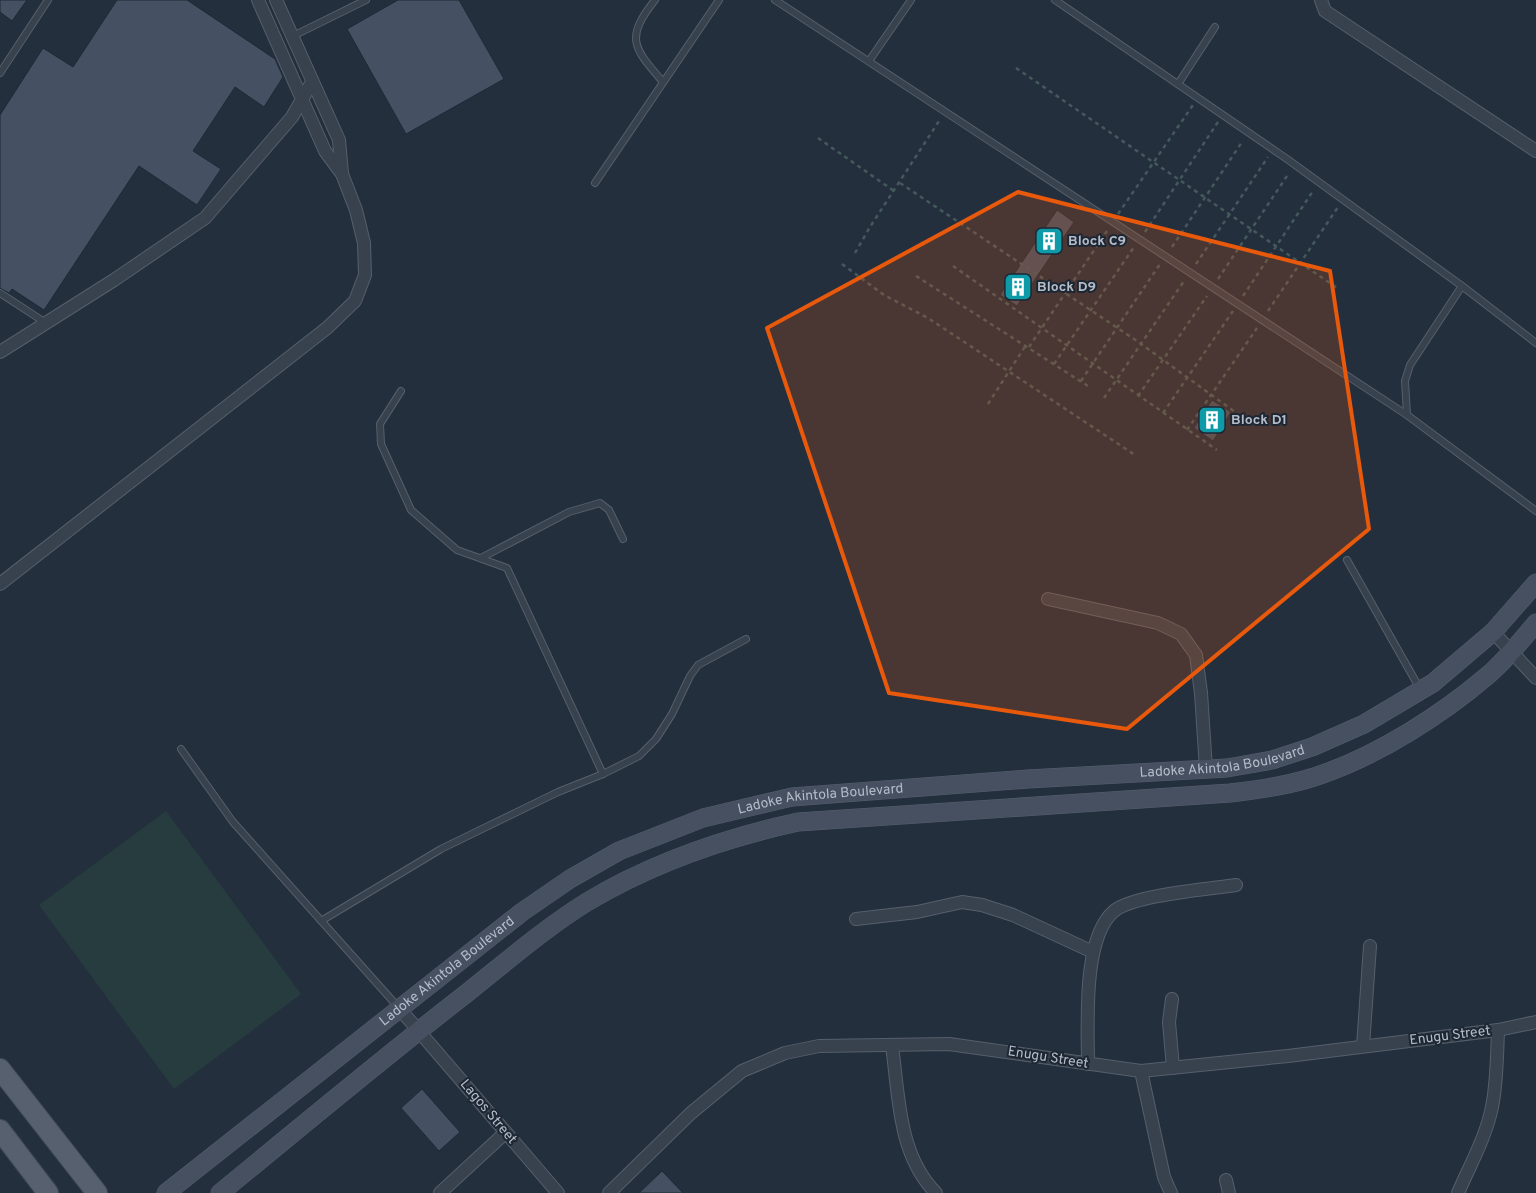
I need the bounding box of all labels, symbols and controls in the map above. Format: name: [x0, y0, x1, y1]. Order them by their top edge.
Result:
building icon: Block C9: [1034, 226, 1064, 256]
place label: Block C9: [1068, 233, 1126, 250]
building icon: Block D9: [1003, 272, 1033, 302]
place label: Block D9: [1037, 279, 1096, 296]
building icon: Block D1: [1197, 405, 1227, 435]
place label: Block D1: [1231, 412, 1287, 429]
street label: Ladoke Akintola Boulevard: [1139, 741, 1307, 781]
street label: Ladoke Akintola Boulevard: [736, 780, 904, 818]
street label: Ladoke Akintola Boulevard: [376, 913, 518, 1030]
street label: Enugu Street: [1408, 1023, 1492, 1049]
street label: Enugu Street: [1006, 1043, 1090, 1073]
street label: Lagos Street: [456, 1076, 520, 1148]

